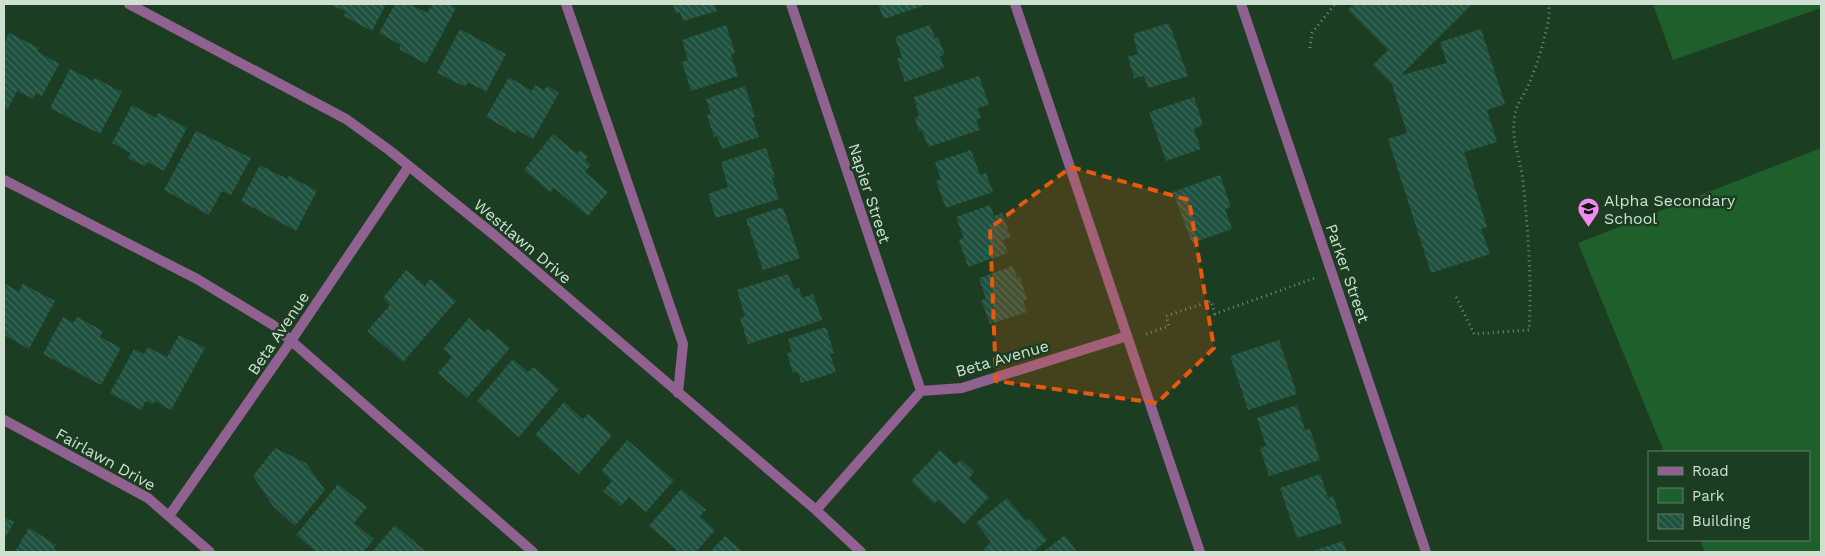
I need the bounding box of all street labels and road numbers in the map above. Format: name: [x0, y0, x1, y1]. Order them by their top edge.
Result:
street label: Napier Street: [844, 141, 895, 246]
street label: Westlawn Drive: [470, 195, 575, 288]
street label: Parker Street: [1322, 221, 1373, 325]
street label: Beta Avenue: [244, 288, 313, 378]
street label: Beta Avenue: [953, 336, 1051, 381]
street label: Fairlawn Drive: [53, 424, 159, 495]

